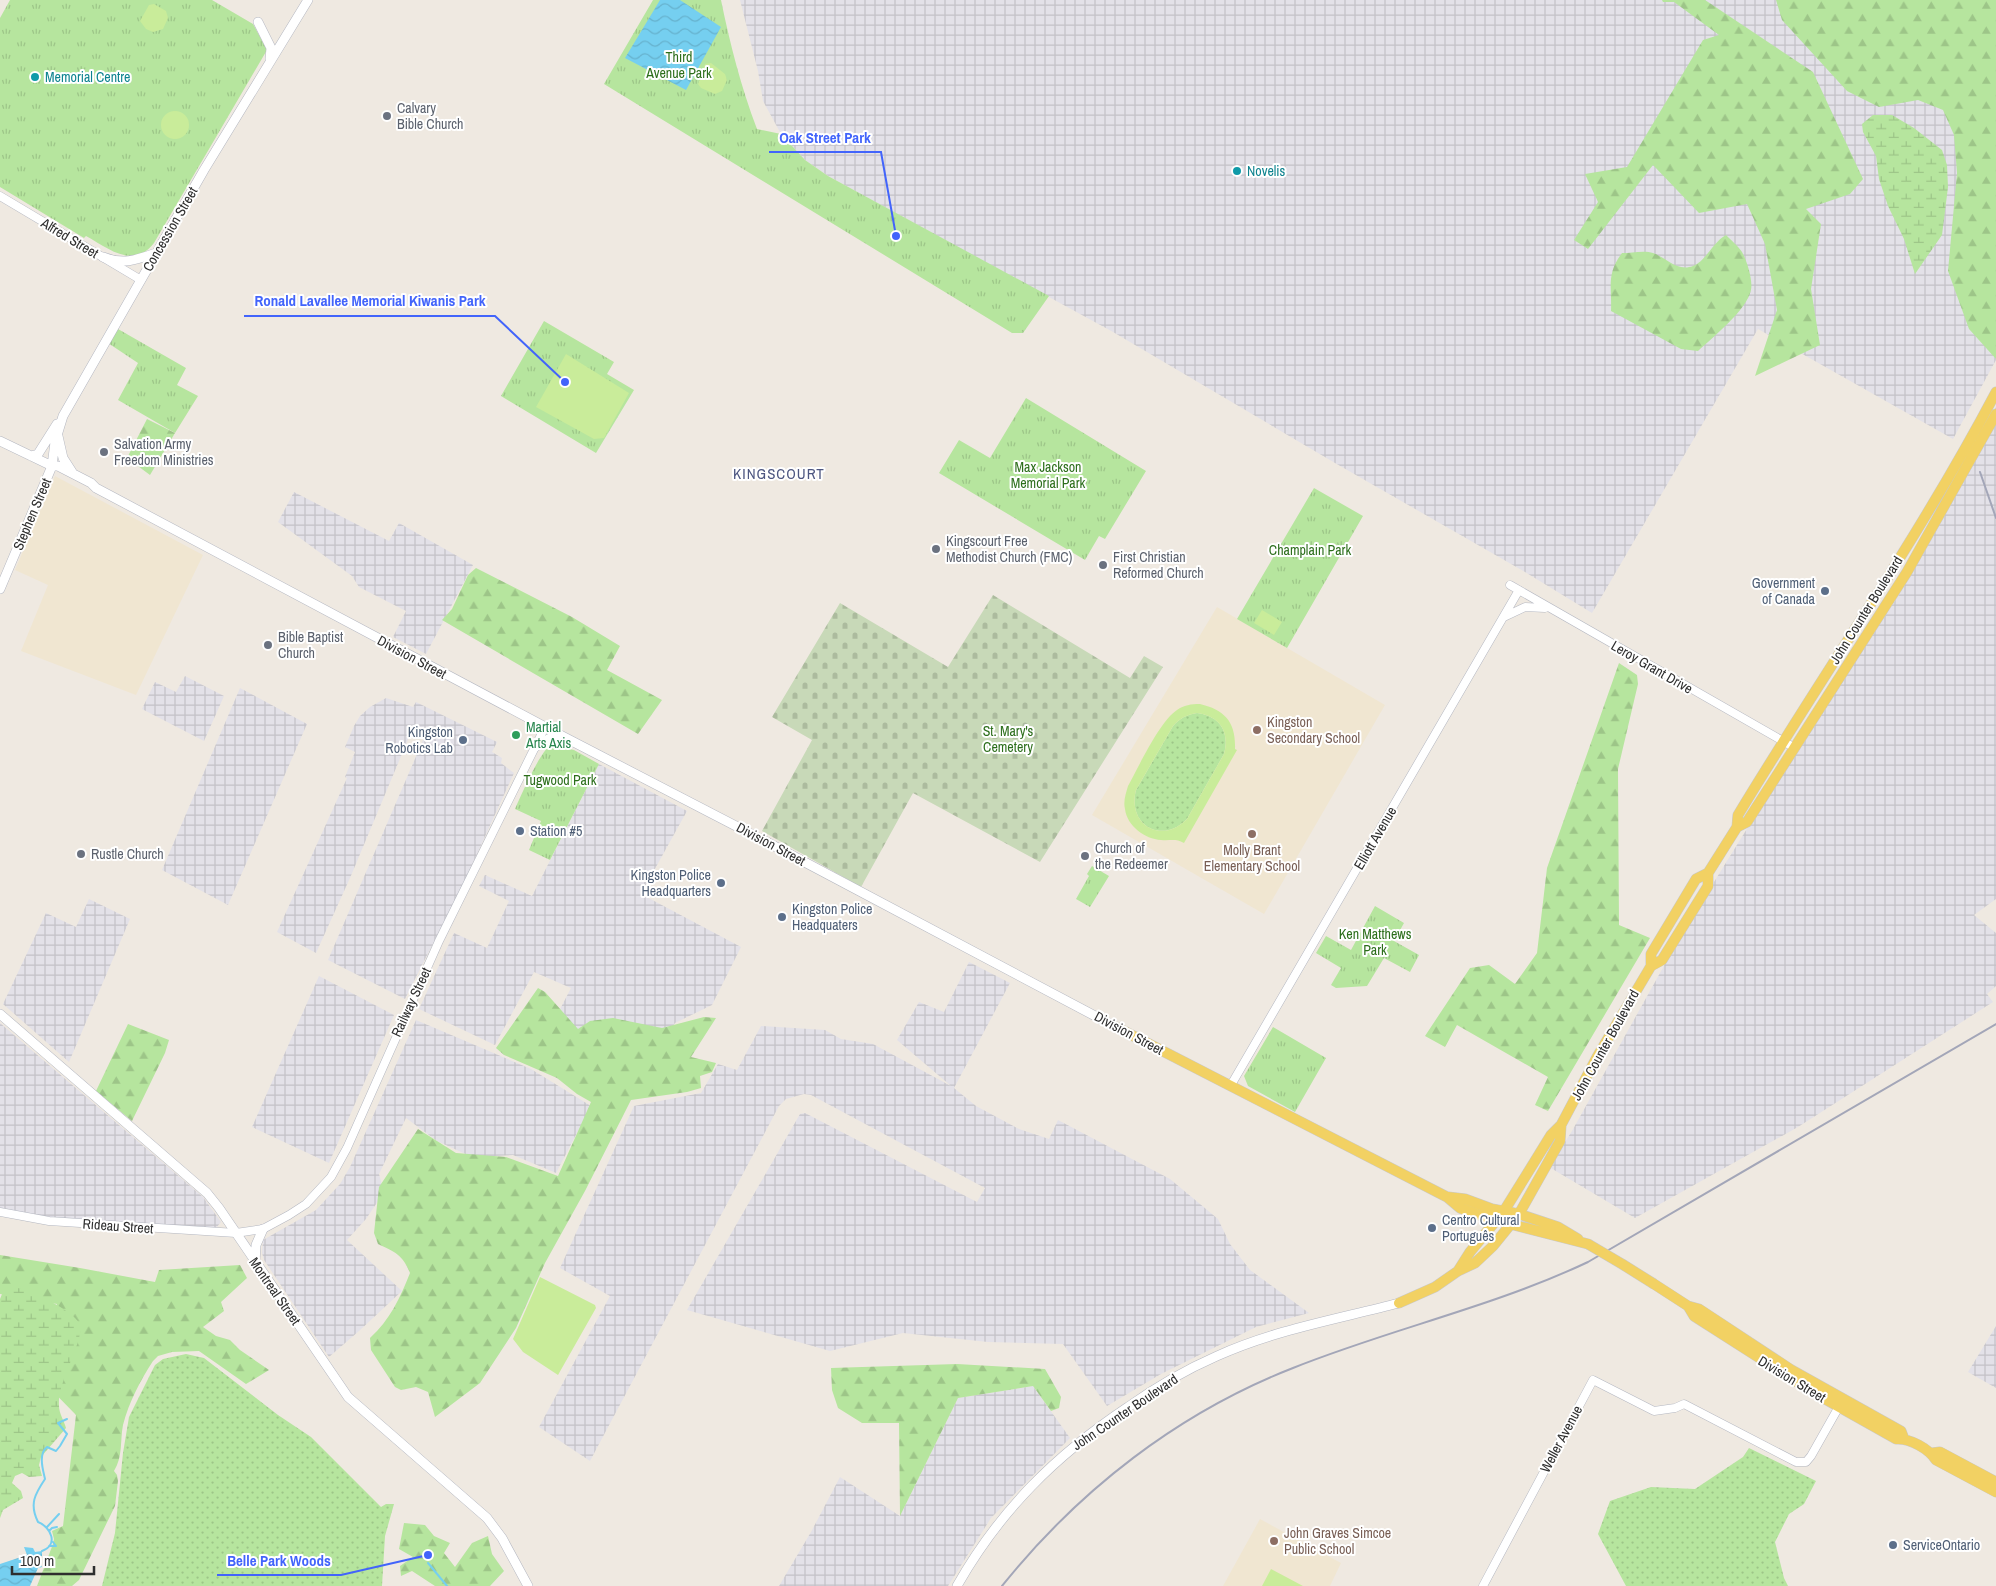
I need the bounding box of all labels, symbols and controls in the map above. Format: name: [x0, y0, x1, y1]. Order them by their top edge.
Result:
park label: Third Avenue Park: [645, 48, 712, 82]
place label: Memorial Centre: [45, 68, 130, 86]
marker: Memorial Centre: [29, 71, 41, 83]
place label: Calvary Bible Church: [397, 99, 463, 133]
marker: Calvary Bible Church: [381, 110, 393, 122]
callout: Oak Street Park: [769, 122, 881, 152]
text: Oak Street Park: [779, 127, 871, 148]
place label: Novelis: [1247, 162, 1286, 180]
marker: Novelis: [1231, 165, 1243, 177]
street label: Concession Street: [139, 184, 201, 274]
street label: Alfred Street: [37, 213, 102, 262]
callout: Ronald Lavallee Memorial Kiwanis Park: [244, 286, 495, 316]
text: Ronald Lavallee Memorial Kiwanis Park: [254, 290, 486, 311]
place label: Salvation Army Freedom Ministries: [114, 435, 214, 469]
marker: Salvation Army Freedom Ministries: [98, 446, 110, 458]
park label: Max Jackson Memorial Park: [1011, 458, 1086, 492]
district label: KINGSCOURT: [733, 463, 825, 484]
street label: Stephen Street: [9, 475, 55, 553]
place label: Kingscourt Free Methodist Church (FMC): [946, 532, 1072, 566]
park label: Champlain Park: [1269, 541, 1351, 559]
marker: Kingscourt Free Methodist Church (FMC): [930, 543, 942, 555]
place label: First Christian Reformed Church: [1113, 548, 1204, 582]
street label: John Counter Boulevard: [1826, 553, 1906, 667]
marker: First Christian Reformed Church: [1097, 559, 1109, 571]
place label: Government of Canada: [1752, 574, 1816, 608]
marker: Government of Canada: [1819, 585, 1831, 597]
place label: Bible Baptist Church: [278, 628, 343, 662]
street label: Division Street: [374, 631, 450, 683]
street label: Leroy Grant Drive: [1608, 636, 1696, 698]
marker: Bible Baptist Church: [262, 639, 274, 651]
place label: Kingston Secondary School: [1267, 713, 1360, 747]
place label: Martial Arts Axis: [525, 718, 572, 752]
park label: St. Mary's Cemetery: [983, 722, 1034, 756]
place label: Kingston Robotics Lab: [385, 723, 453, 757]
marker: Kingston Secondary School: [1251, 724, 1263, 736]
marker: Martial Arts Axis: [510, 729, 522, 741]
marker: Kingston Robotics Lab: [457, 734, 469, 746]
park label: Tugwood Park: [523, 771, 597, 789]
street label: Elliott Avenue: [1350, 803, 1400, 873]
street label: Division Street: [733, 818, 809, 870]
place label: Station #5: [530, 822, 582, 840]
marker: Station #5: [514, 825, 526, 837]
marker: Molly Brant Elementary School: [1246, 828, 1258, 840]
place label: Church of the Redeemer: [1095, 839, 1168, 873]
place label: Molly Brant Elementary School: [1204, 841, 1300, 875]
place label: Rustle Church: [91, 845, 164, 863]
marker: Rustle Church: [75, 848, 87, 860]
marker: Church of the Redeemer: [1079, 850, 1091, 862]
place label: Kingston Police Headquarters: [631, 866, 711, 900]
marker: Kingston Police Headquarters: [715, 877, 727, 889]
place label: Kingston Police Headquaters: [792, 900, 872, 934]
marker: Kingston Police Headquaters: [776, 911, 788, 923]
park label: Ken Matthews Park: [1339, 925, 1412, 959]
street label: Railway Street: [387, 964, 435, 1040]
street label: John Counter Boulevard: [1567, 986, 1643, 1104]
street label: Division Street: [1091, 1007, 1167, 1059]
place label: Centro Cultural Português: [1442, 1211, 1519, 1245]
street label: Rideau Street: [82, 1215, 154, 1237]
marker: Centro Cultural Português: [1426, 1222, 1438, 1234]
street label: Montreal Street: [245, 1254, 305, 1328]
street label: Division Street: [1755, 1352, 1829, 1406]
street label: John Counter Boulevard: [1069, 1370, 1181, 1454]
street label: Weller Avenue: [1536, 1402, 1586, 1476]
place label: John Graves Simcoe Public School: [1284, 1524, 1391, 1558]
marker: John Graves Simcoe Public School: [1268, 1535, 1280, 1547]
place label: ServiceOntario: [1903, 1536, 1980, 1554]
marker: ServiceOntario: [1887, 1539, 1899, 1551]
scale bar: [12, 1544, 95, 1576]
callout: Belle Park Woods: [217, 1545, 341, 1575]
text: 100 m: [20, 1550, 54, 1571]
text: Belle Park Woods: [227, 1550, 331, 1571]

